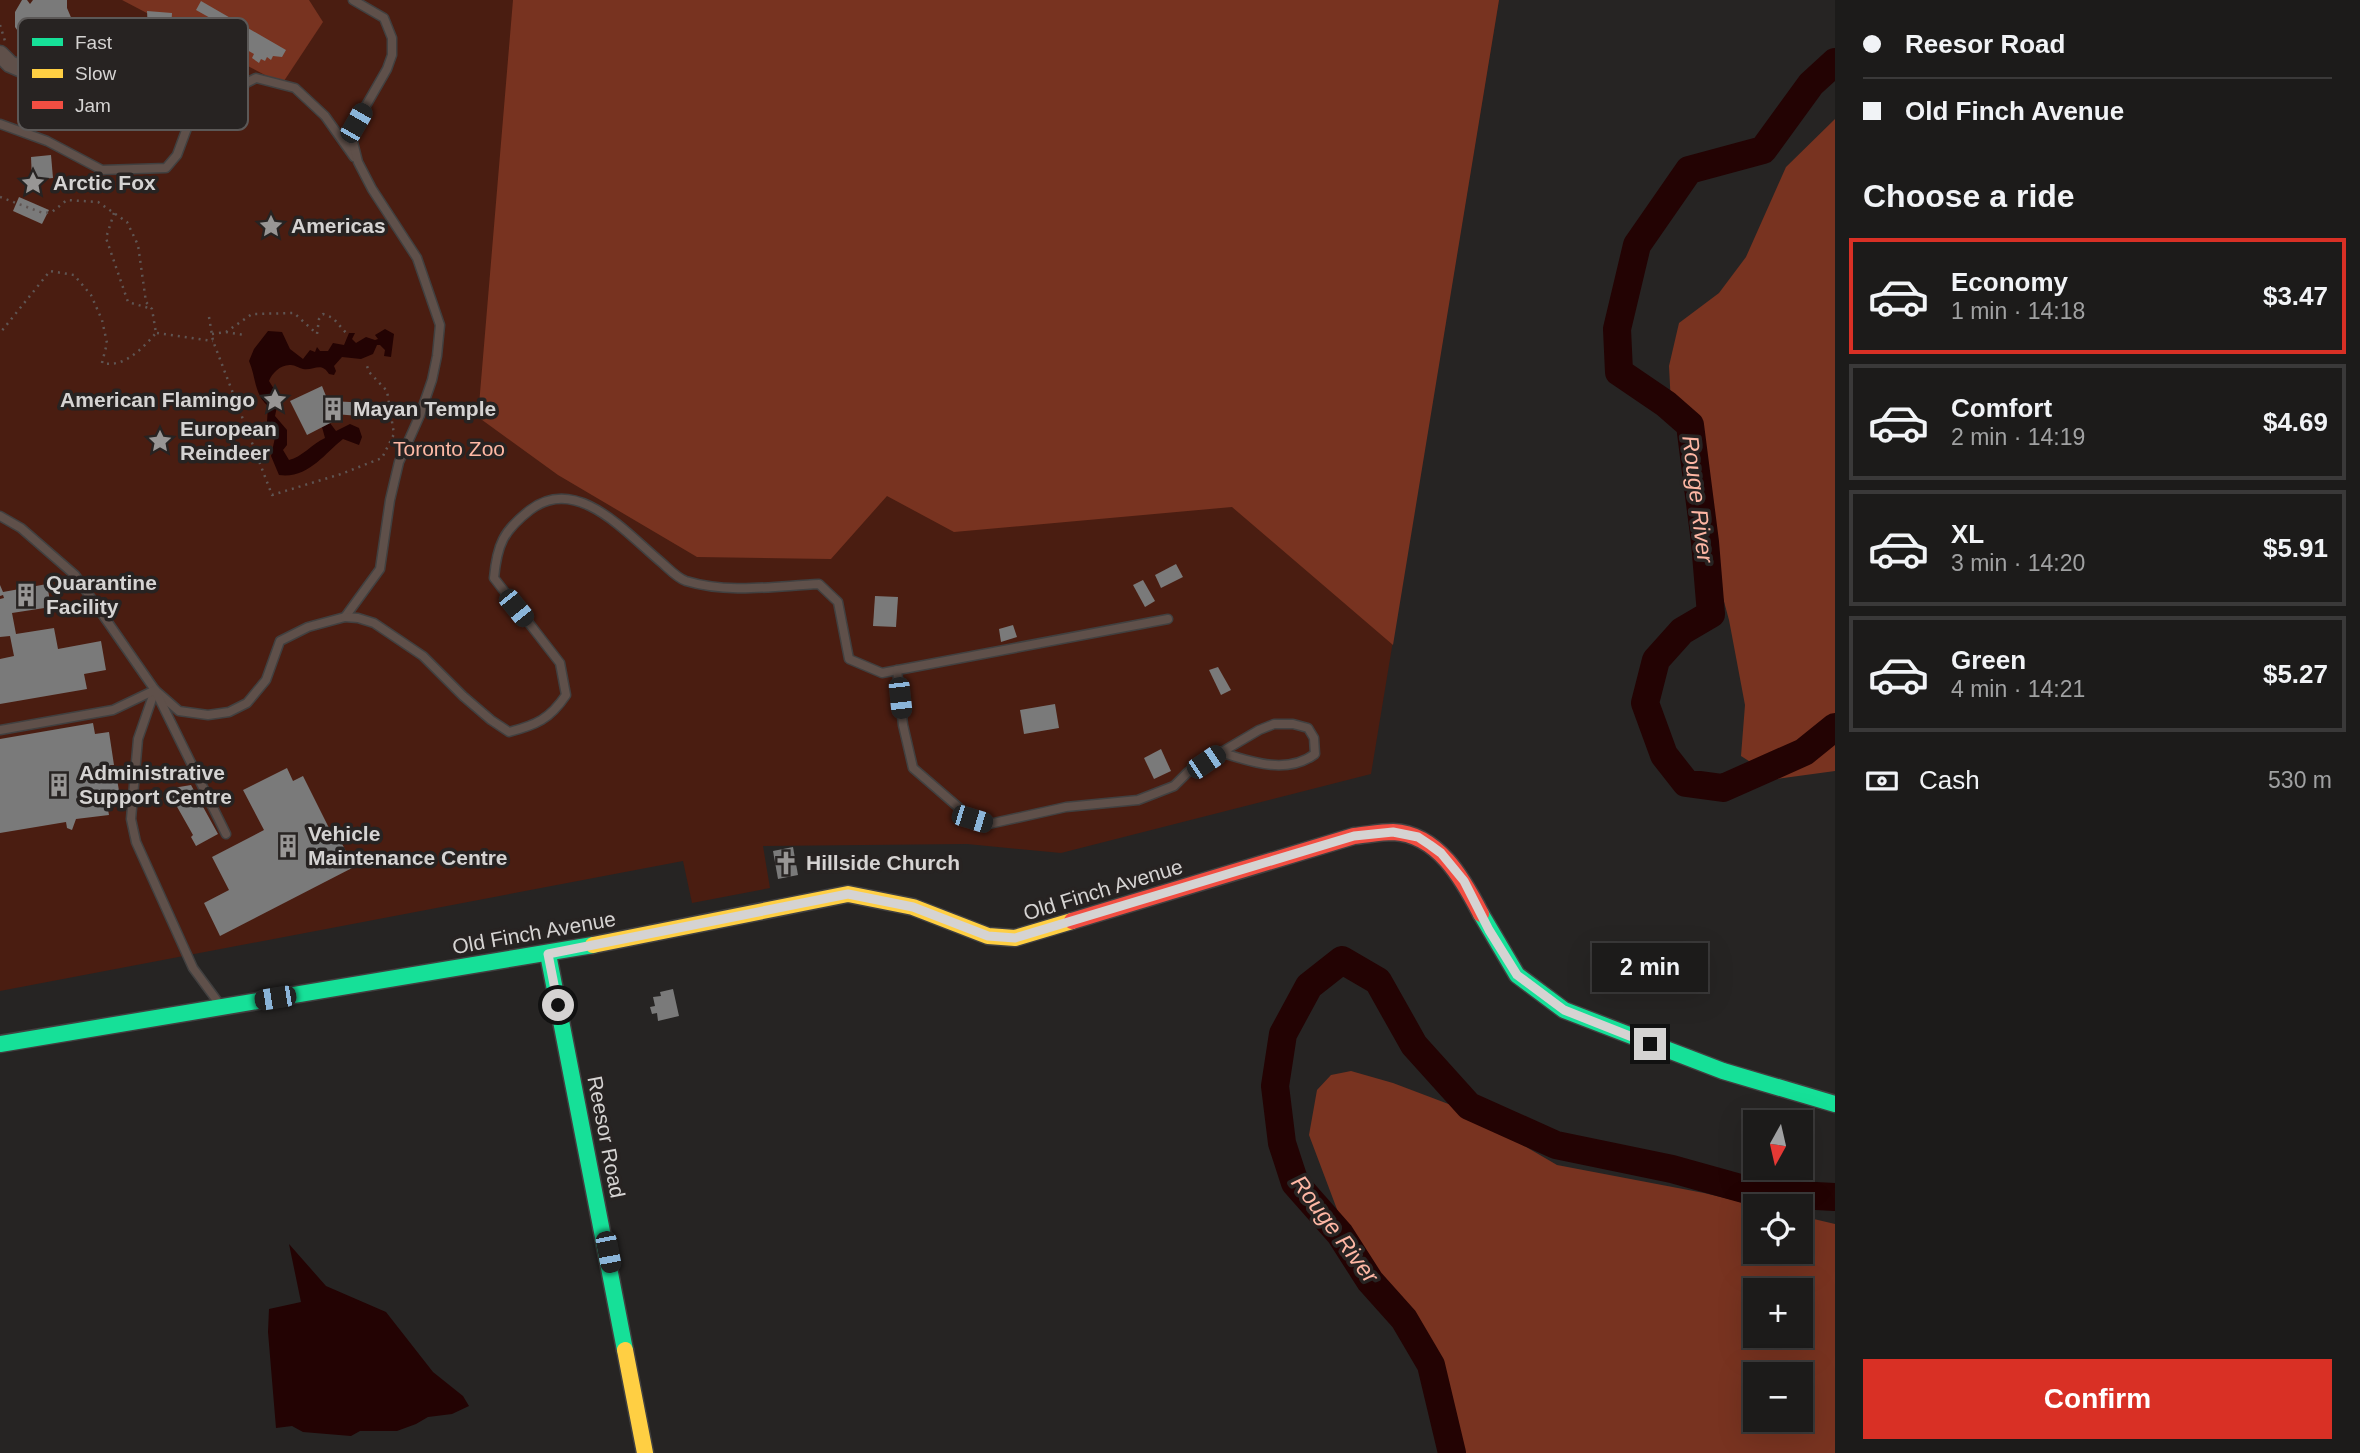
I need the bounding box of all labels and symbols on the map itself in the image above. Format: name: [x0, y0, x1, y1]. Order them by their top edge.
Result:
legend: [18, 18, 248, 130]
text: Fast: [75, 32, 113, 53]
text: Slow: [75, 63, 116, 84]
text: Jam: [75, 95, 111, 116]
car: [337, 100, 376, 146]
place icon: Arctic Fox: [19, 169, 47, 197]
place label: Arctic Fox: [53, 171, 156, 194]
place icon: Americas: [257, 212, 285, 240]
place label: Americas: [291, 214, 386, 237]
place icon: American Flamingo: [261, 386, 289, 414]
place label: American Flamingo: [60, 388, 255, 411]
building icon: Mayan Temple: [319, 395, 347, 423]
place label: Mayan Temple: [353, 397, 496, 420]
place label: European Reindeer: [180, 417, 277, 464]
place icon: European Reindeer: [146, 427, 174, 455]
water label: Rouge River: [1677, 434, 1719, 565]
park label: Toronto Zoo: [393, 437, 505, 460]
place label: Quarantine Facility: [46, 571, 157, 618]
building icon: Quarantine Facility: [12, 581, 40, 609]
car: [495, 585, 538, 631]
car: [888, 676, 913, 720]
car: [1183, 742, 1230, 782]
place label: Administrative Support Centre: [79, 761, 232, 808]
building icon: Administrative Support Centre: [45, 771, 73, 799]
car: [949, 803, 996, 835]
place label: Vehicle Maintenance Centre: [308, 822, 508, 869]
building icon: Vehicle Maintenance Centre: [274, 832, 302, 860]
church icon: Hillside Church: [772, 849, 800, 877]
place label: Hillside Church: [806, 851, 960, 874]
street label: Old Finch Avenue: [1020, 854, 1185, 925]
street label: Old Finch Avenue: [450, 907, 617, 958]
callout: 2 min: [1592, 942, 1708, 992]
car: [253, 984, 298, 1012]
route start: [542, 989, 574, 1021]
route end: [1634, 1028, 1666, 1060]
street label: Reesor Road: [583, 1074, 630, 1200]
north arrow: [1743, 1110, 1813, 1180]
water label: Rouge River: [1286, 1170, 1385, 1289]
car: [594, 1229, 623, 1275]

